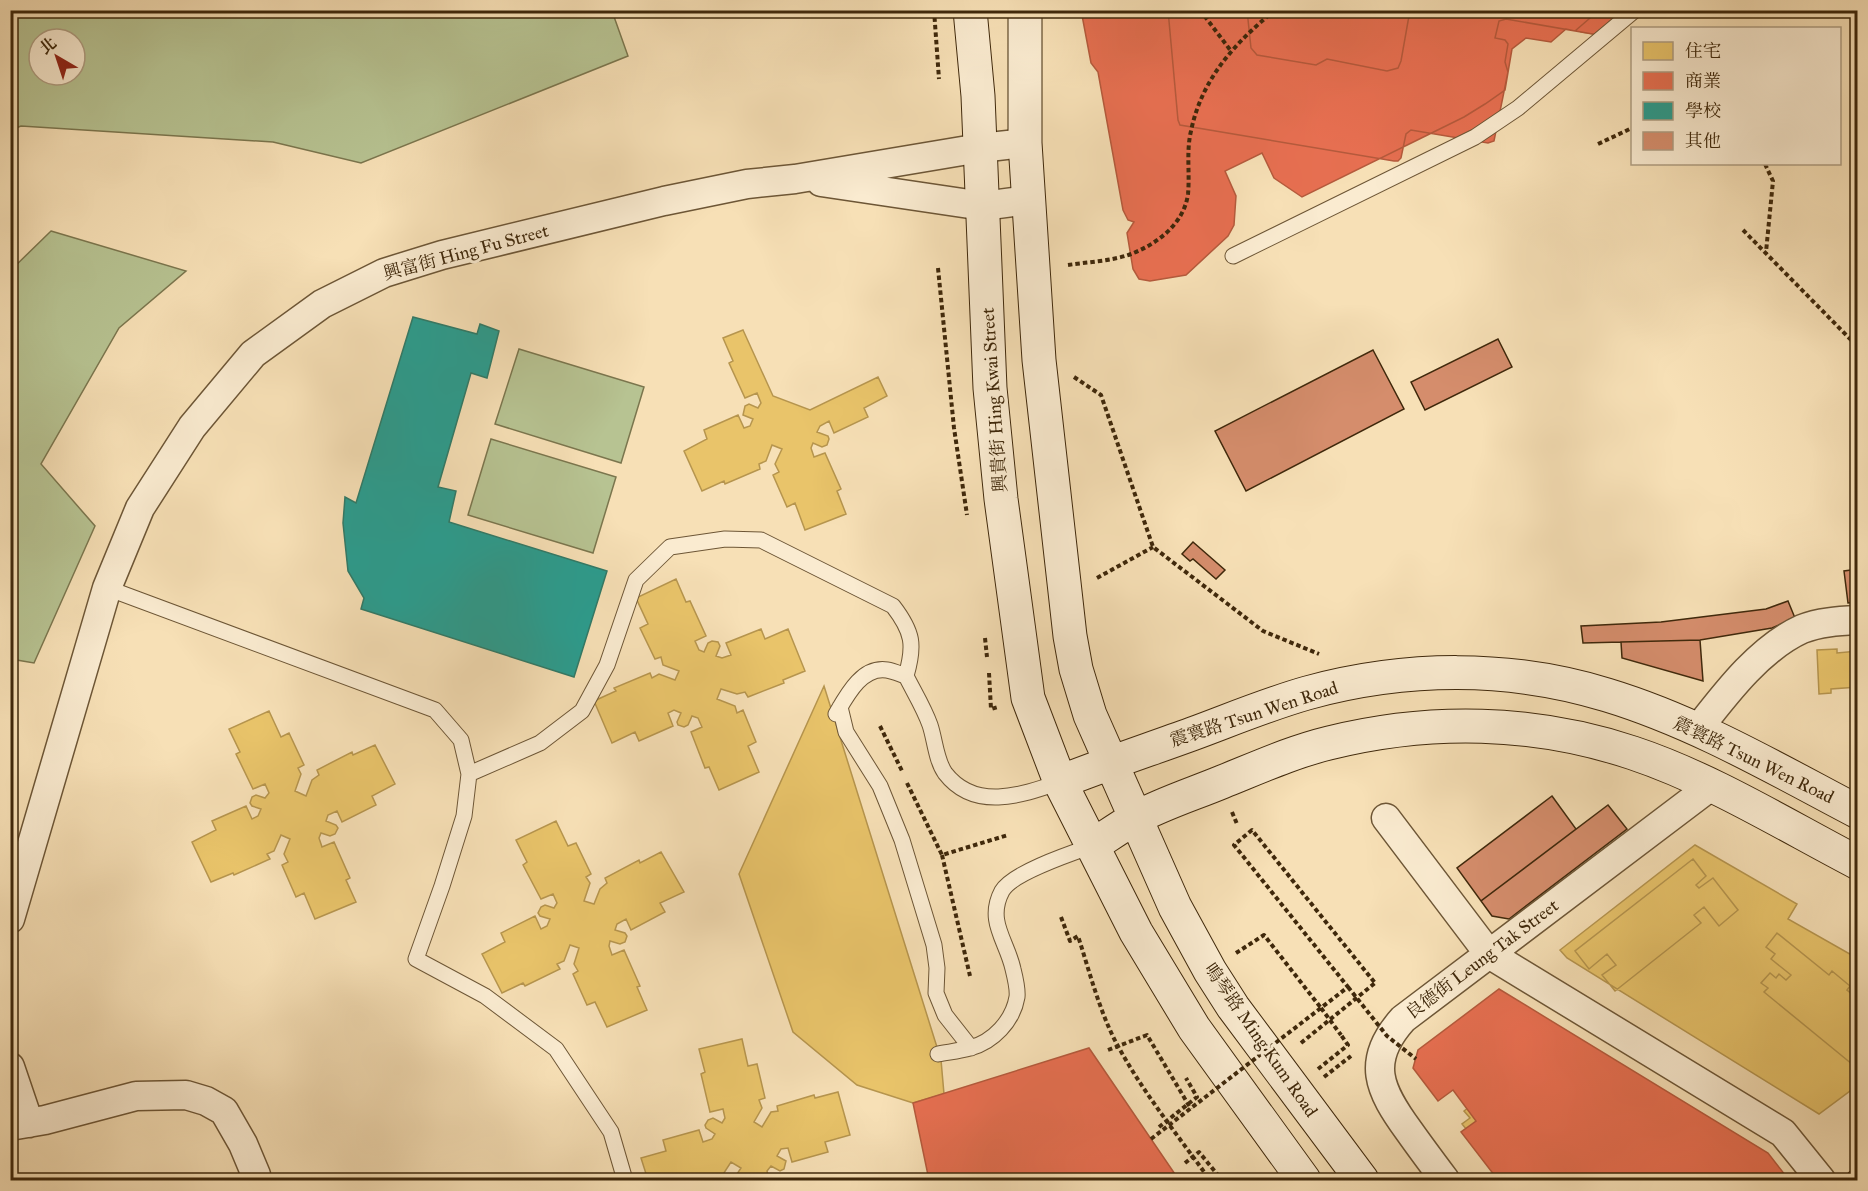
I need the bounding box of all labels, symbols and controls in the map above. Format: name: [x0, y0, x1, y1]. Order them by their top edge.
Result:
north arrow: [27, 27, 87, 87]
legend: [1631, 27, 1841, 165]
text: 北: [36, 33, 60, 58]
text: 住宅: [1685, 40, 1721, 62]
text: 商業: [1685, 70, 1721, 92]
text: 學校: [1685, 100, 1721, 122]
text: 其他: [1685, 130, 1721, 152]
street label: 興富街 Hing Fu Street: [381, 219, 552, 286]
street label: 興貴街 Hing Kwai Street: [977, 306, 1012, 493]
street label: 震寰路 Tsun Wen Road: [1167, 676, 1341, 752]
street label: 震寰路 Tsun Wen Road: [1670, 712, 1838, 808]
street label: 良德街 Leung Tak Street: [1401, 894, 1564, 1025]
street label: 鳴琴路 Ming Kum Road: [1199, 959, 1322, 1122]

